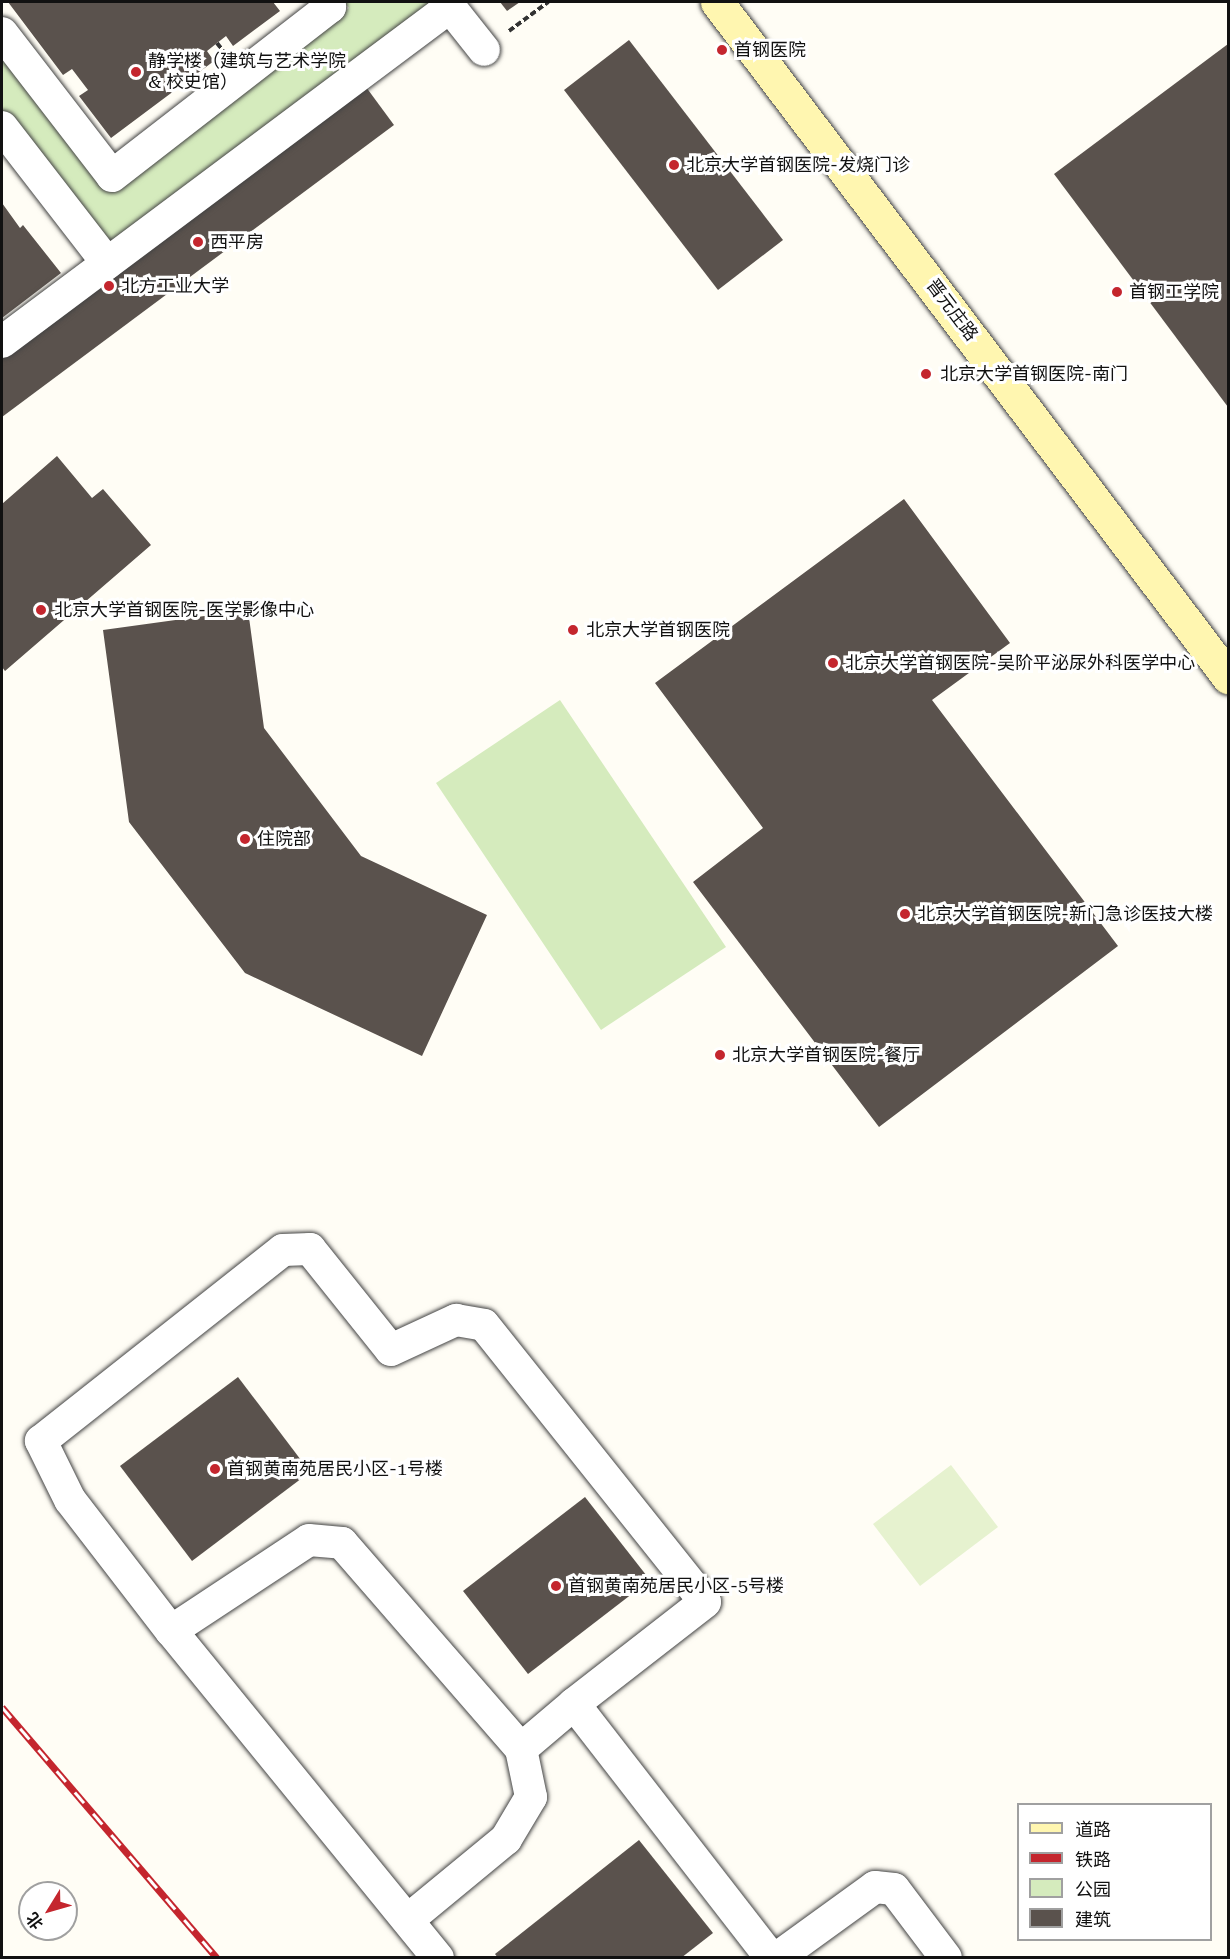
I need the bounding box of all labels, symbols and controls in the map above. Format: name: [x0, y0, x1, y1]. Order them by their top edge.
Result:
place label: 首钢医院: [734, 39, 806, 61]
marker: 首钢医院: [715, 43, 729, 57]
place label: 静学楼（建筑与艺术学院 & 校史馆）: [148, 51, 346, 94]
marker: 静学楼（建筑与艺术学院 & 校史馆）: [129, 65, 143, 79]
place label: 北京大学首钢医院-发烧门诊: [686, 154, 910, 176]
marker: 北京大学首钢医院-发烧门诊: [667, 158, 681, 172]
place label: 西平房: [210, 231, 264, 253]
marker: 西平房: [191, 235, 205, 249]
place label: 北方工业大学: [121, 275, 229, 297]
street label: 晋元庄路: [922, 275, 982, 345]
marker: 北方工业大学: [102, 279, 116, 293]
place label: 首钢工学院: [1129, 281, 1219, 303]
marker: 首钢工学院: [1110, 285, 1124, 299]
place label: 北京大学首钢医院-南门: [940, 363, 1128, 385]
marker: 北京大学首钢医院-南门: [917, 365, 935, 383]
place label: 北京大学首钢医院-医学影像中心: [54, 599, 314, 621]
marker: 北京大学首钢医院-医学影像中心: [32, 601, 50, 619]
place label: 北京大学首钢医院: [586, 619, 730, 641]
marker: 北京大学首钢医院: [564, 621, 582, 639]
place label: 北京大学首钢医院-吴阶平泌尿外科医学中心: [845, 652, 1195, 674]
marker: 北京大学首钢医院-吴阶平泌尿外科医学中心: [826, 656, 840, 670]
place label: 住院部: [257, 828, 311, 850]
marker: 住院部: [238, 832, 252, 846]
place label: 北京大学首钢医院-新门急诊医技大楼: [917, 903, 1213, 925]
marker: 北京大学首钢医院-新门急诊医技大楼: [898, 907, 912, 921]
place label: 北京大学首钢医院-餐厅: [732, 1044, 920, 1066]
marker: 北京大学首钢医院-餐厅: [713, 1048, 727, 1062]
place label: 首钢黄南苑居民小区-1号楼: [227, 1458, 443, 1480]
marker: 首钢黄南苑居民小区-1号楼: [208, 1462, 222, 1476]
place label: 首钢黄南苑居民小区-5号楼: [568, 1575, 784, 1597]
marker: 首钢黄南苑居民小区-5号楼: [549, 1579, 563, 1593]
legend: [1017, 1803, 1212, 1941]
text: 道路: [1075, 1819, 1111, 1840]
text: 铁路: [1075, 1849, 1111, 1870]
text: 公园: [1075, 1879, 1111, 1900]
north arrow: [18, 1881, 78, 1941]
text: 北: [22, 1909, 47, 1933]
text: 建筑: [1075, 1909, 1111, 1930]

